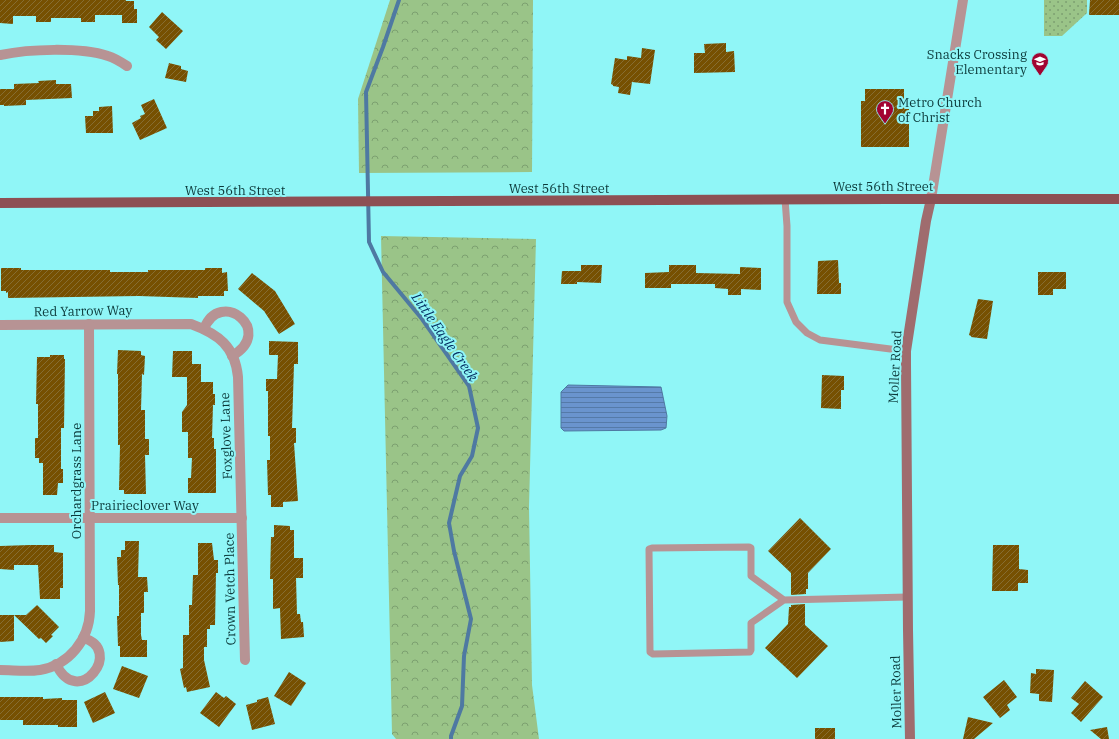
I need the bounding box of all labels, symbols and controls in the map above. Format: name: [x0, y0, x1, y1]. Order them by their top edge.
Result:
place label: Snacks Crossing Elementary: [927, 46, 1027, 78]
school or university icon: Snacks Crossing Elementary: [1030, 51, 1050, 76]
place label: Metro Church of Christ: [898, 94, 982, 126]
church icon: Metro Church of Christ: [875, 99, 895, 124]
street label: West 56th Street: [833, 178, 934, 195]
street label: West 56th Street: [509, 180, 610, 197]
street label: West 56th Street: [185, 182, 286, 199]
water label: Little Eagle Creek: [407, 288, 483, 385]
street label: Red Yarrow Way: [34, 302, 132, 320]
street label: Moller Road: [885, 330, 905, 404]
street label: Foxglove Lane: [216, 392, 236, 480]
street label: Orchardgrass Lane: [68, 423, 85, 539]
street label: Prairieclover Way: [91, 497, 199, 514]
street label: Crown Vetch Place: [221, 533, 239, 645]
street label: Moller Road: [887, 655, 905, 729]

